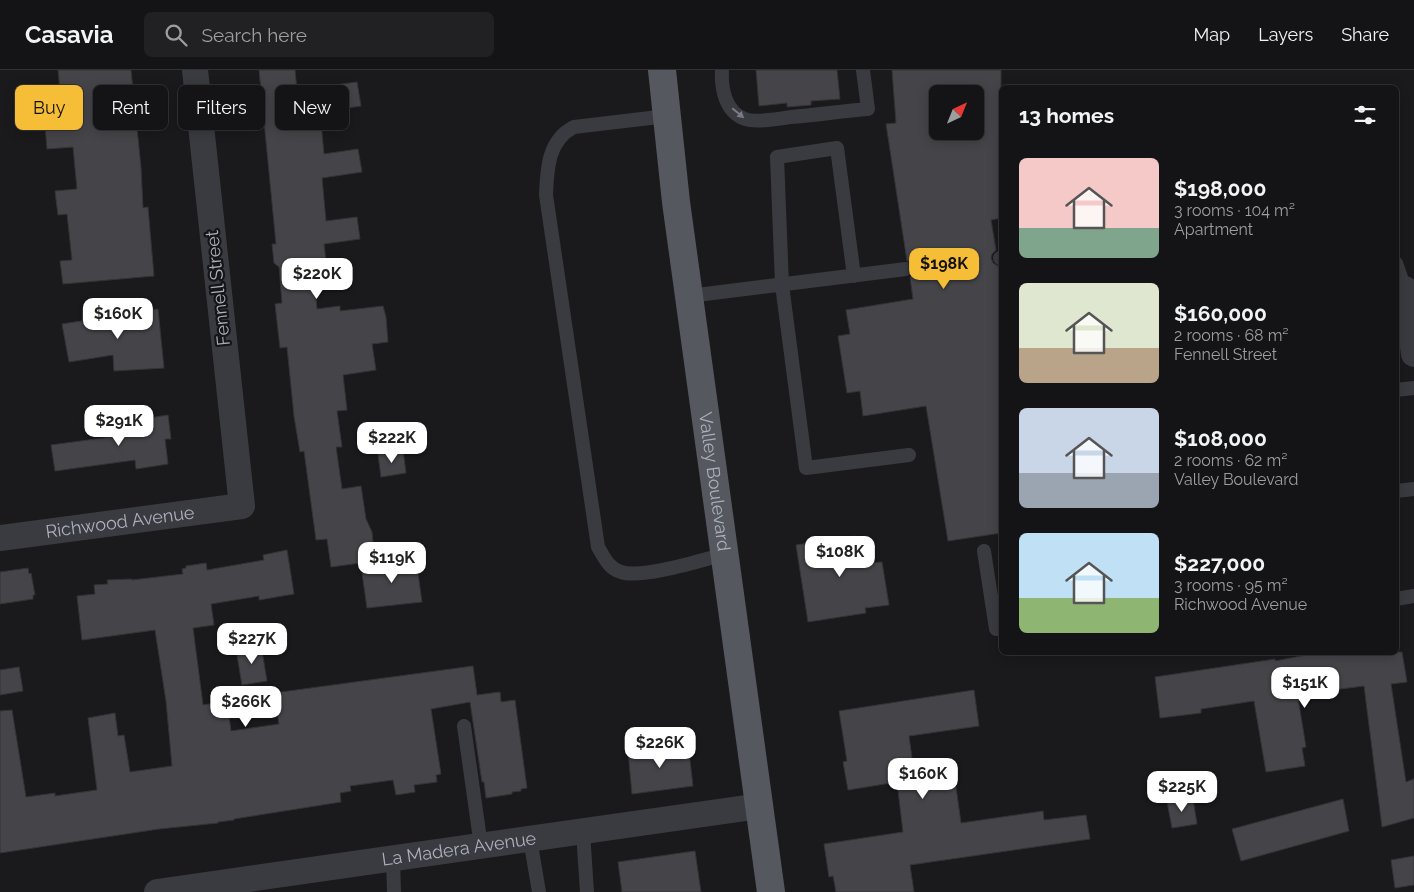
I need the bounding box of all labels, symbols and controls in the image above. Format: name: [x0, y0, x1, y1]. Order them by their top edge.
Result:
search box: [144, 12, 494, 57]
text: Casavia: [25, 20, 114, 49]
icon: search: [162, 21, 190, 49]
text: Search here: [202, 24, 307, 46]
text: Map: [1194, 24, 1230, 45]
text: Layers: [1258, 24, 1313, 45]
text: Share: [1341, 24, 1389, 45]
chip: Buy: [15, 85, 83, 130]
chip: Rent: [93, 85, 168, 130]
chip: Filters: [178, 85, 265, 130]
chip: New: [275, 85, 349, 130]
north arrow: [929, 85, 984, 140]
map controls: [929, 85, 984, 140]
icon: filters: [1351, 101, 1379, 129]
text: 13 homes: [1019, 103, 1114, 128]
one-way arrow: [731, 108, 744, 119]
text: $198,000: [1174, 176, 1266, 201]
icon: home: [1059, 178, 1119, 238]
text: 3 rooms · 104 m²: [1174, 201, 1295, 220]
text: Apartment: [1174, 220, 1253, 239]
street label: Fennell Street: [201, 229, 234, 347]
pin: $198K: [909, 248, 979, 290]
text: $198K: [920, 254, 968, 273]
pin: $220K: [282, 258, 352, 300]
text: $220K: [293, 264, 341, 283]
pin: $160K: [83, 298, 153, 340]
text: $160,000: [1174, 301, 1267, 326]
icon: home: [1059, 303, 1119, 363]
text: $160K: [94, 304, 142, 323]
text: 2 rooms · 68 m²: [1174, 326, 1289, 345]
text: Fennell Street: [1174, 345, 1277, 364]
pin: $291K: [84, 404, 154, 447]
text: $291K: [95, 411, 143, 430]
street label: Valley Boulevard: [695, 411, 735, 552]
pin: $222K: [357, 422, 427, 464]
text: $108,000: [1174, 426, 1267, 451]
text: $222K: [368, 428, 416, 447]
icon: home: [1059, 428, 1119, 488]
text: 2 rooms · 62 m²: [1174, 451, 1287, 470]
text: Valley Boulevard: [1174, 470, 1299, 489]
street label: Richwood Avenue: [44, 501, 196, 542]
pin: $108K: [805, 536, 875, 578]
pin: $119K: [357, 542, 427, 584]
text: $108K: [816, 542, 864, 561]
text: $119K: [369, 548, 415, 567]
text: $227,000: [1174, 551, 1265, 576]
icon: home: [1059, 553, 1119, 613]
text: 3 rooms · 95 m²: [1174, 576, 1288, 595]
text: Richwood Avenue: [1174, 595, 1307, 614]
pin: $227K: [217, 622, 287, 665]
text: $227K: [228, 629, 276, 648]
pin: $151K: [1270, 666, 1340, 709]
text: $151K: [1282, 673, 1328, 692]
pin: $266K: [211, 686, 281, 728]
text: $266K: [221, 692, 271, 711]
pin: $226K: [625, 726, 695, 769]
text: $226K: [636, 733, 684, 752]
pin: $160K: [888, 758, 958, 800]
text: $160K: [899, 764, 947, 783]
pin: $225K: [1147, 770, 1217, 813]
text: $225K: [1158, 777, 1206, 796]
street label: La Madera Avenue: [380, 827, 538, 870]

